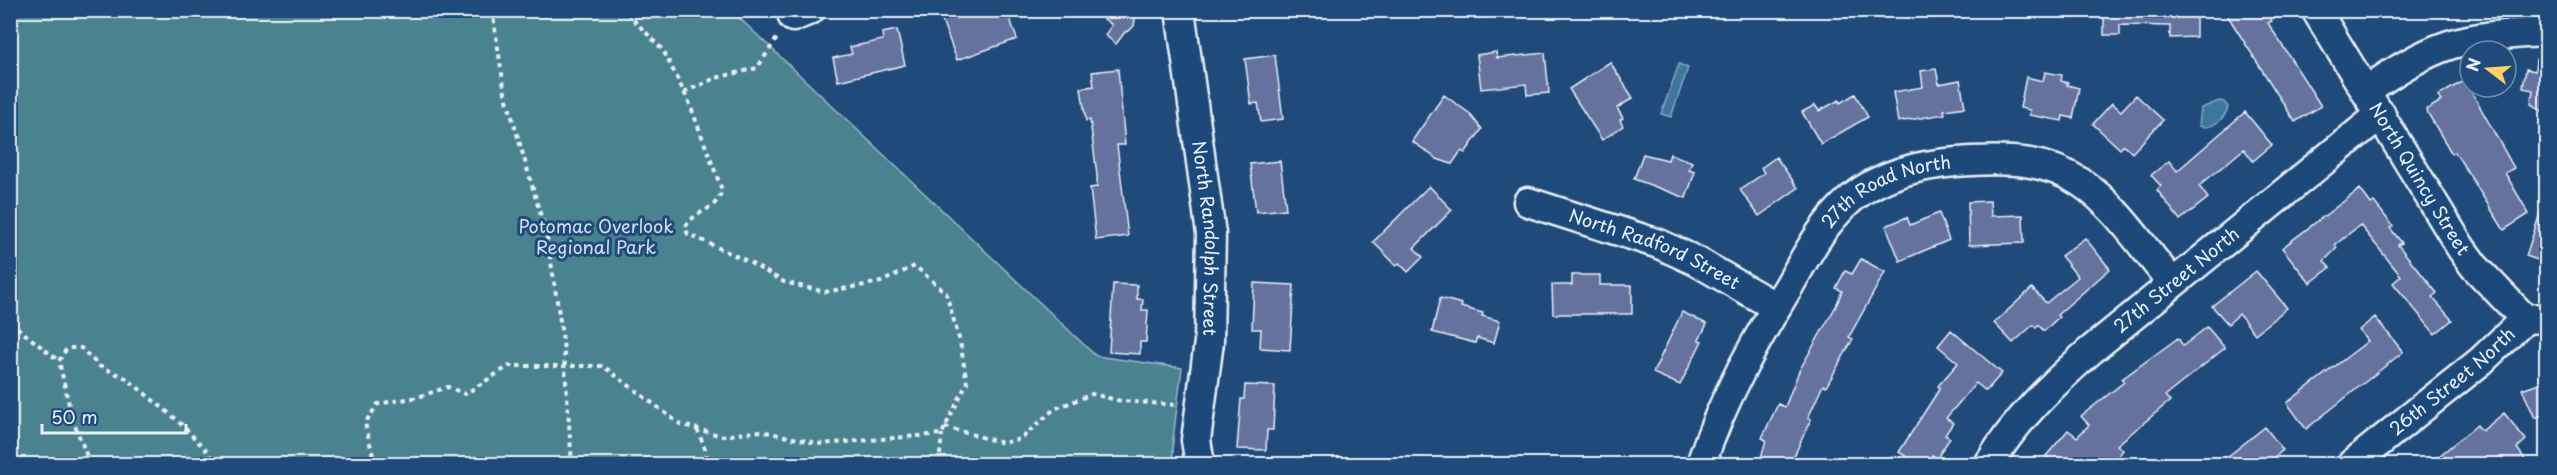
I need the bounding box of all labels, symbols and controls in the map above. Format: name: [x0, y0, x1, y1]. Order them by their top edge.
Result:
north arrow: [2458, 39, 2518, 99]
text: N: [2459, 55, 2486, 74]
street label: North Quincy Street: [2363, 97, 2477, 260]
street label: North Randolph Street: [1186, 139, 1226, 336]
street label: 27th Road North: [1814, 148, 1952, 233]
street label: North Radford Street: [1566, 201, 1745, 295]
park label: Potomac Overlook Regional Park: [518, 212, 674, 260]
street label: 27th Street North: [2107, 220, 2244, 339]
street label: 26th Street North: [2383, 320, 2521, 441]
scale bar: [42, 397, 186, 435]
text: 50 m: [51, 403, 98, 430]

